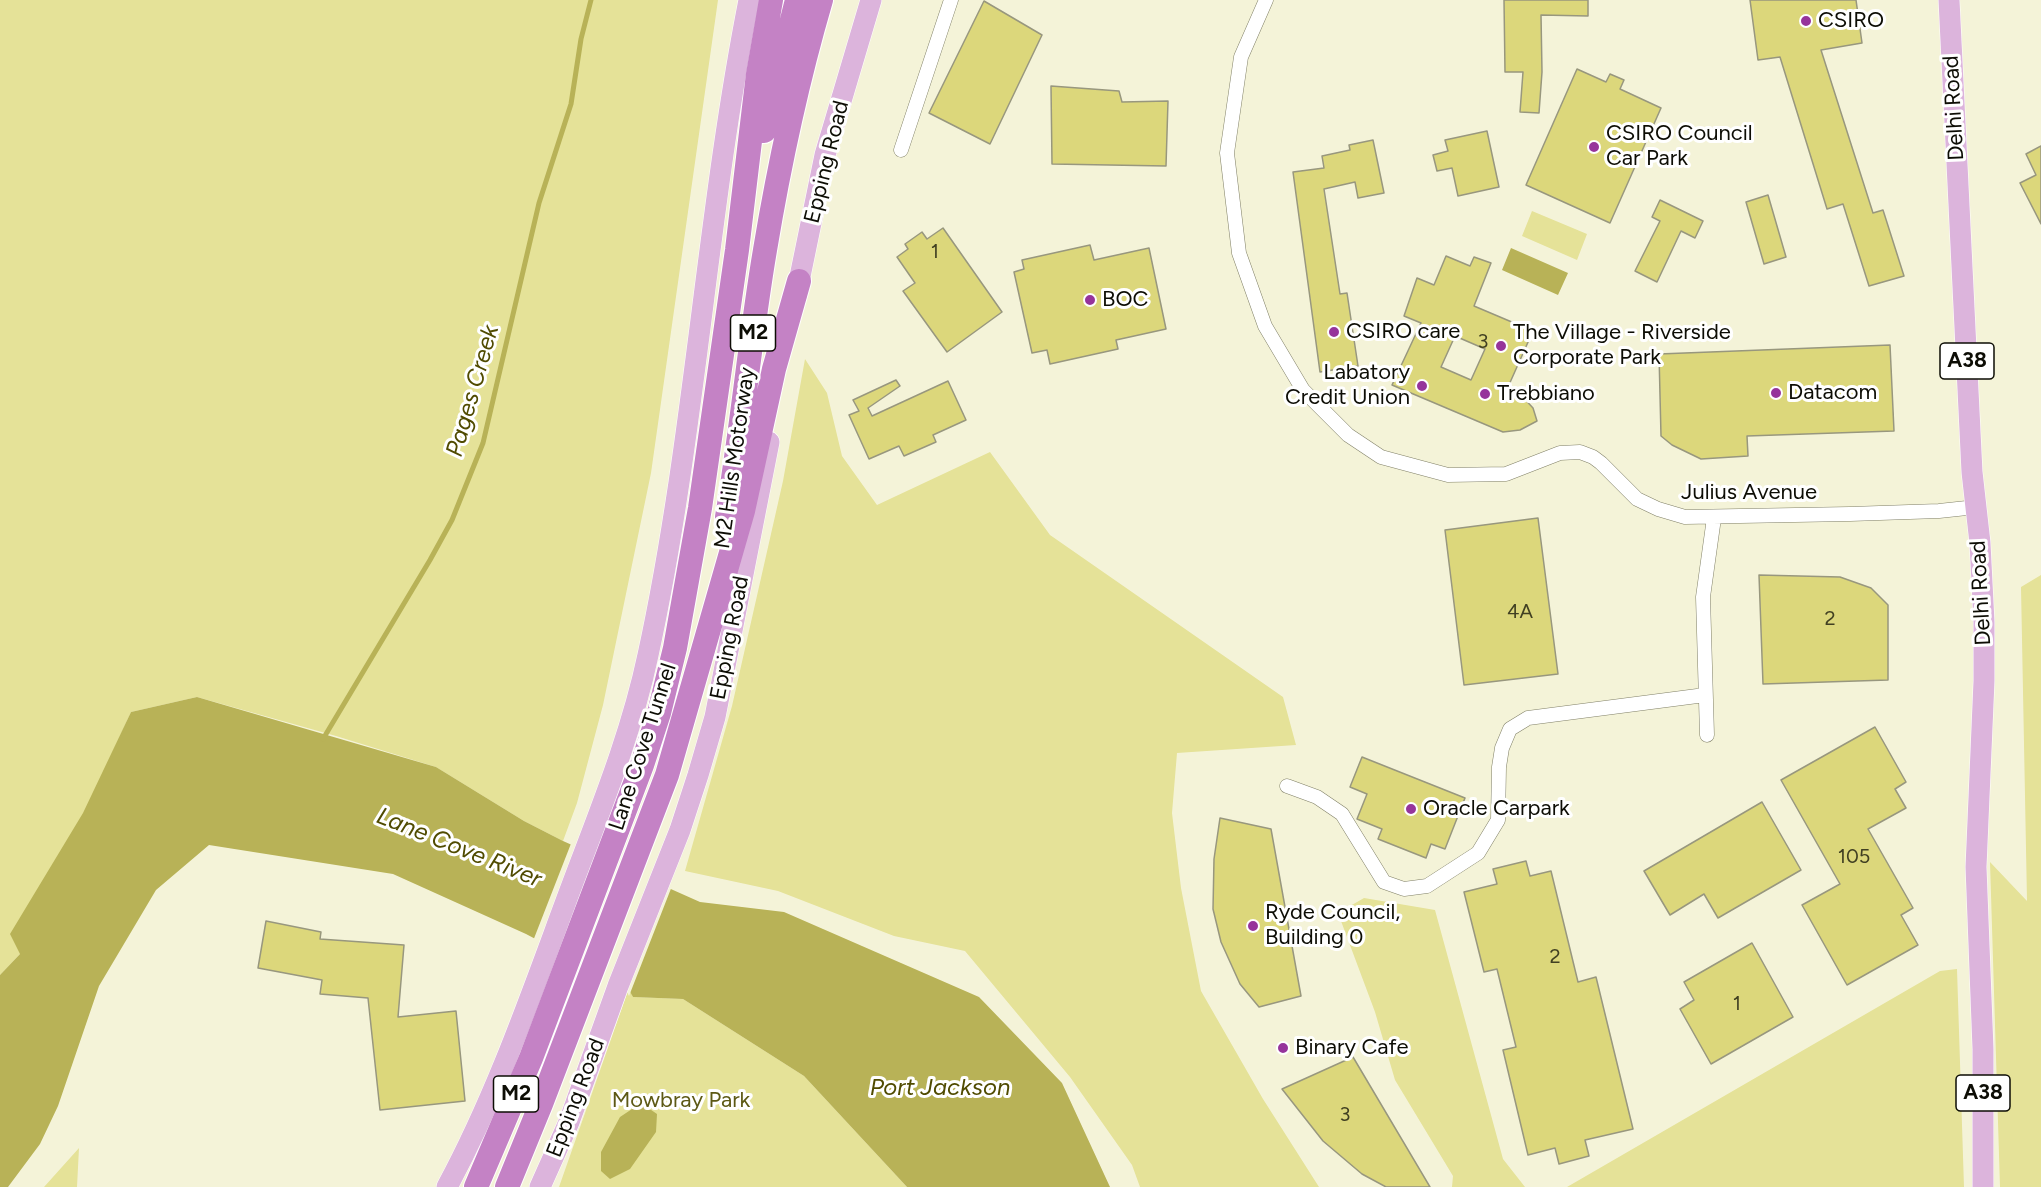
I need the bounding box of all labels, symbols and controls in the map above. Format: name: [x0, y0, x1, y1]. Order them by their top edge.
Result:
place label: CSIRO: [1818, 8, 1884, 34]
marker: CSIRO: [1799, 14, 1813, 28]
street label: Delhi Road: [1938, 55, 1970, 161]
street label: Epping Road: [799, 98, 855, 226]
place label: CSIRO Council Car Park: [1606, 121, 1753, 172]
marker: CSIRO Council Car Park: [1587, 140, 1601, 154]
house number: 1: [931, 240, 939, 264]
place label: BOC: [1102, 287, 1148, 313]
marker: BOC: [1083, 293, 1097, 307]
road number: M2: [730, 315, 776, 351]
place label: CSIRO care: [1346, 319, 1460, 345]
place label: The Village - Riverside Corporate Park: [1513, 320, 1731, 372]
water label: Pages Creek: [440, 322, 506, 460]
marker: CSIRO care: [1327, 325, 1341, 339]
house number: 3: [1478, 330, 1488, 354]
marker: The Village - Riverside Corporate Park: [1494, 339, 1508, 353]
road number: A38: [1940, 343, 1994, 379]
place label: Labatory Credit Union: [1285, 360, 1410, 412]
street label: M2 Hills Motorway: [709, 366, 761, 550]
marker: Labatory Credit Union: [1415, 379, 1429, 393]
place label: Datacom: [1788, 380, 1877, 406]
place label: Trebbiano: [1497, 381, 1595, 407]
marker: Datacom: [1769, 386, 1783, 400]
marker: Trebbiano: [1478, 387, 1492, 401]
street label: Julius Avenue: [1681, 480, 1817, 506]
street label: Delhi Road: [1965, 540, 1997, 646]
street label: Epping Road: [705, 574, 755, 702]
house number: 4A: [1507, 600, 1533, 624]
house number: 2: [1824, 607, 1836, 631]
street label: Lane Cove Tunnel: [604, 660, 682, 834]
place label: Oracle Carpark: [1423, 796, 1570, 822]
water label: Lane Cove River: [372, 802, 546, 894]
marker: Oracle Carpark: [1404, 802, 1418, 816]
house number: 105: [1838, 845, 1870, 869]
place label: Ryde Council, Building 0: [1265, 900, 1400, 951]
marker: Ryde Council, Building 0: [1246, 919, 1260, 933]
house number: 2: [1549, 945, 1561, 969]
house number: 1: [1733, 992, 1741, 1016]
street label: Epping Road: [541, 1035, 611, 1161]
place label: Binary Cafe: [1295, 1035, 1409, 1061]
marker: Binary Cafe: [1276, 1041, 1290, 1055]
water label: Port Jackson: [870, 1074, 1010, 1102]
road number: A38: [1956, 1075, 2010, 1111]
road number: M2: [494, 1076, 538, 1112]
park label: Mowbray Park: [612, 1088, 750, 1114]
house number: 3: [1340, 1103, 1350, 1127]

